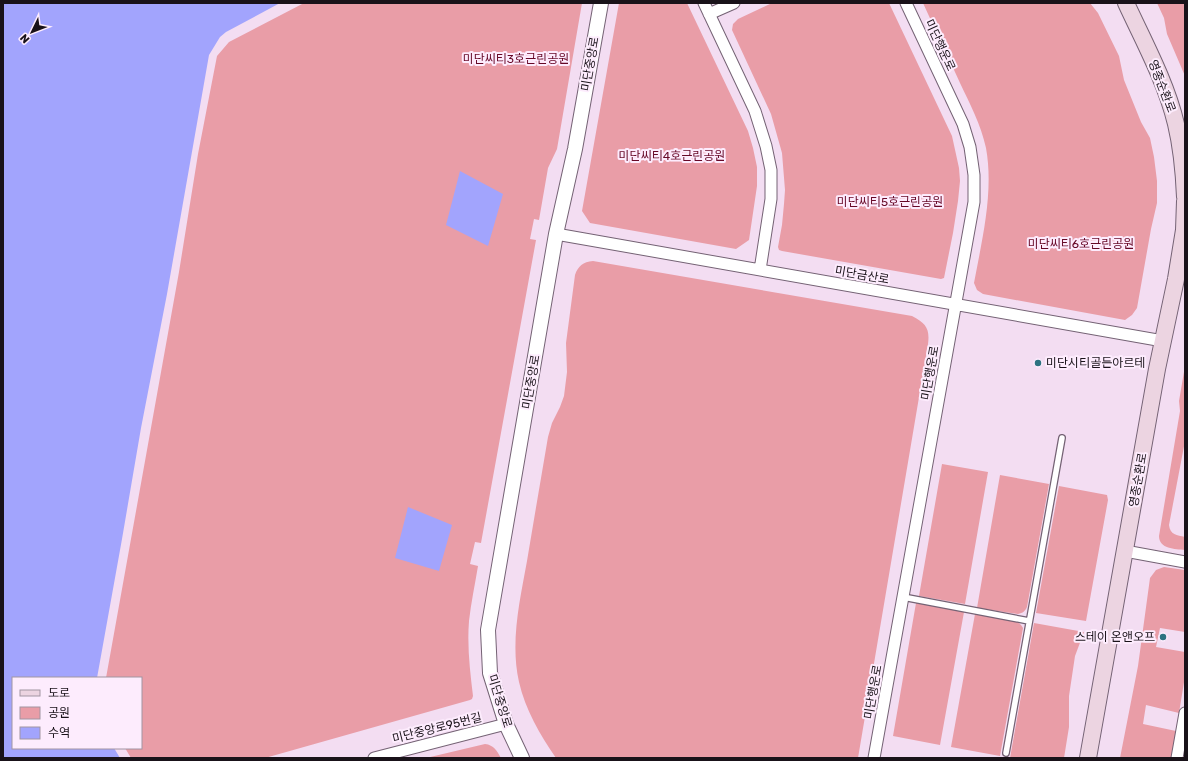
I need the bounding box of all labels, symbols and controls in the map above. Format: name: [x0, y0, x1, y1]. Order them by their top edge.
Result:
north arrow: [12, 12, 52, 52]
street label: 미단행운로: [922, 17, 958, 73]
text: N: [18, 31, 33, 46]
street label: 미단중앙로: [578, 36, 602, 92]
park label: 미단씨티3호근린공원: [463, 52, 569, 66]
street label: 영종순환로: [1146, 58, 1178, 114]
park label: 미단씨티4호근린공원: [619, 149, 725, 163]
park label: 미단씨티5호근린공원: [837, 195, 943, 209]
park label: 미단씨티6호근린공원: [1028, 237, 1134, 251]
street label: 미단금산로: [834, 263, 890, 287]
street label: 미단행운로: [918, 345, 942, 401]
street label: 미단중앙로: [519, 354, 543, 410]
place label: 미단시티골든아르테: [1046, 356, 1145, 370]
marker: 미단시티골든아르테: [1033, 358, 1043, 368]
street label: 영종순환로: [1126, 452, 1150, 508]
place label: 스테이 온앤오프: [1075, 630, 1155, 644]
marker: 스테이 온앤오프: [1158, 632, 1168, 642]
street label: 미단행운로: [861, 664, 885, 720]
street label: 미단중앙로: [485, 673, 515, 729]
legend: [12, 677, 142, 749]
text: 도로: [48, 686, 70, 700]
text: 공원: [48, 706, 70, 720]
street label: 미단중앙로95번길: [391, 710, 483, 746]
text: 수역: [48, 726, 70, 740]

